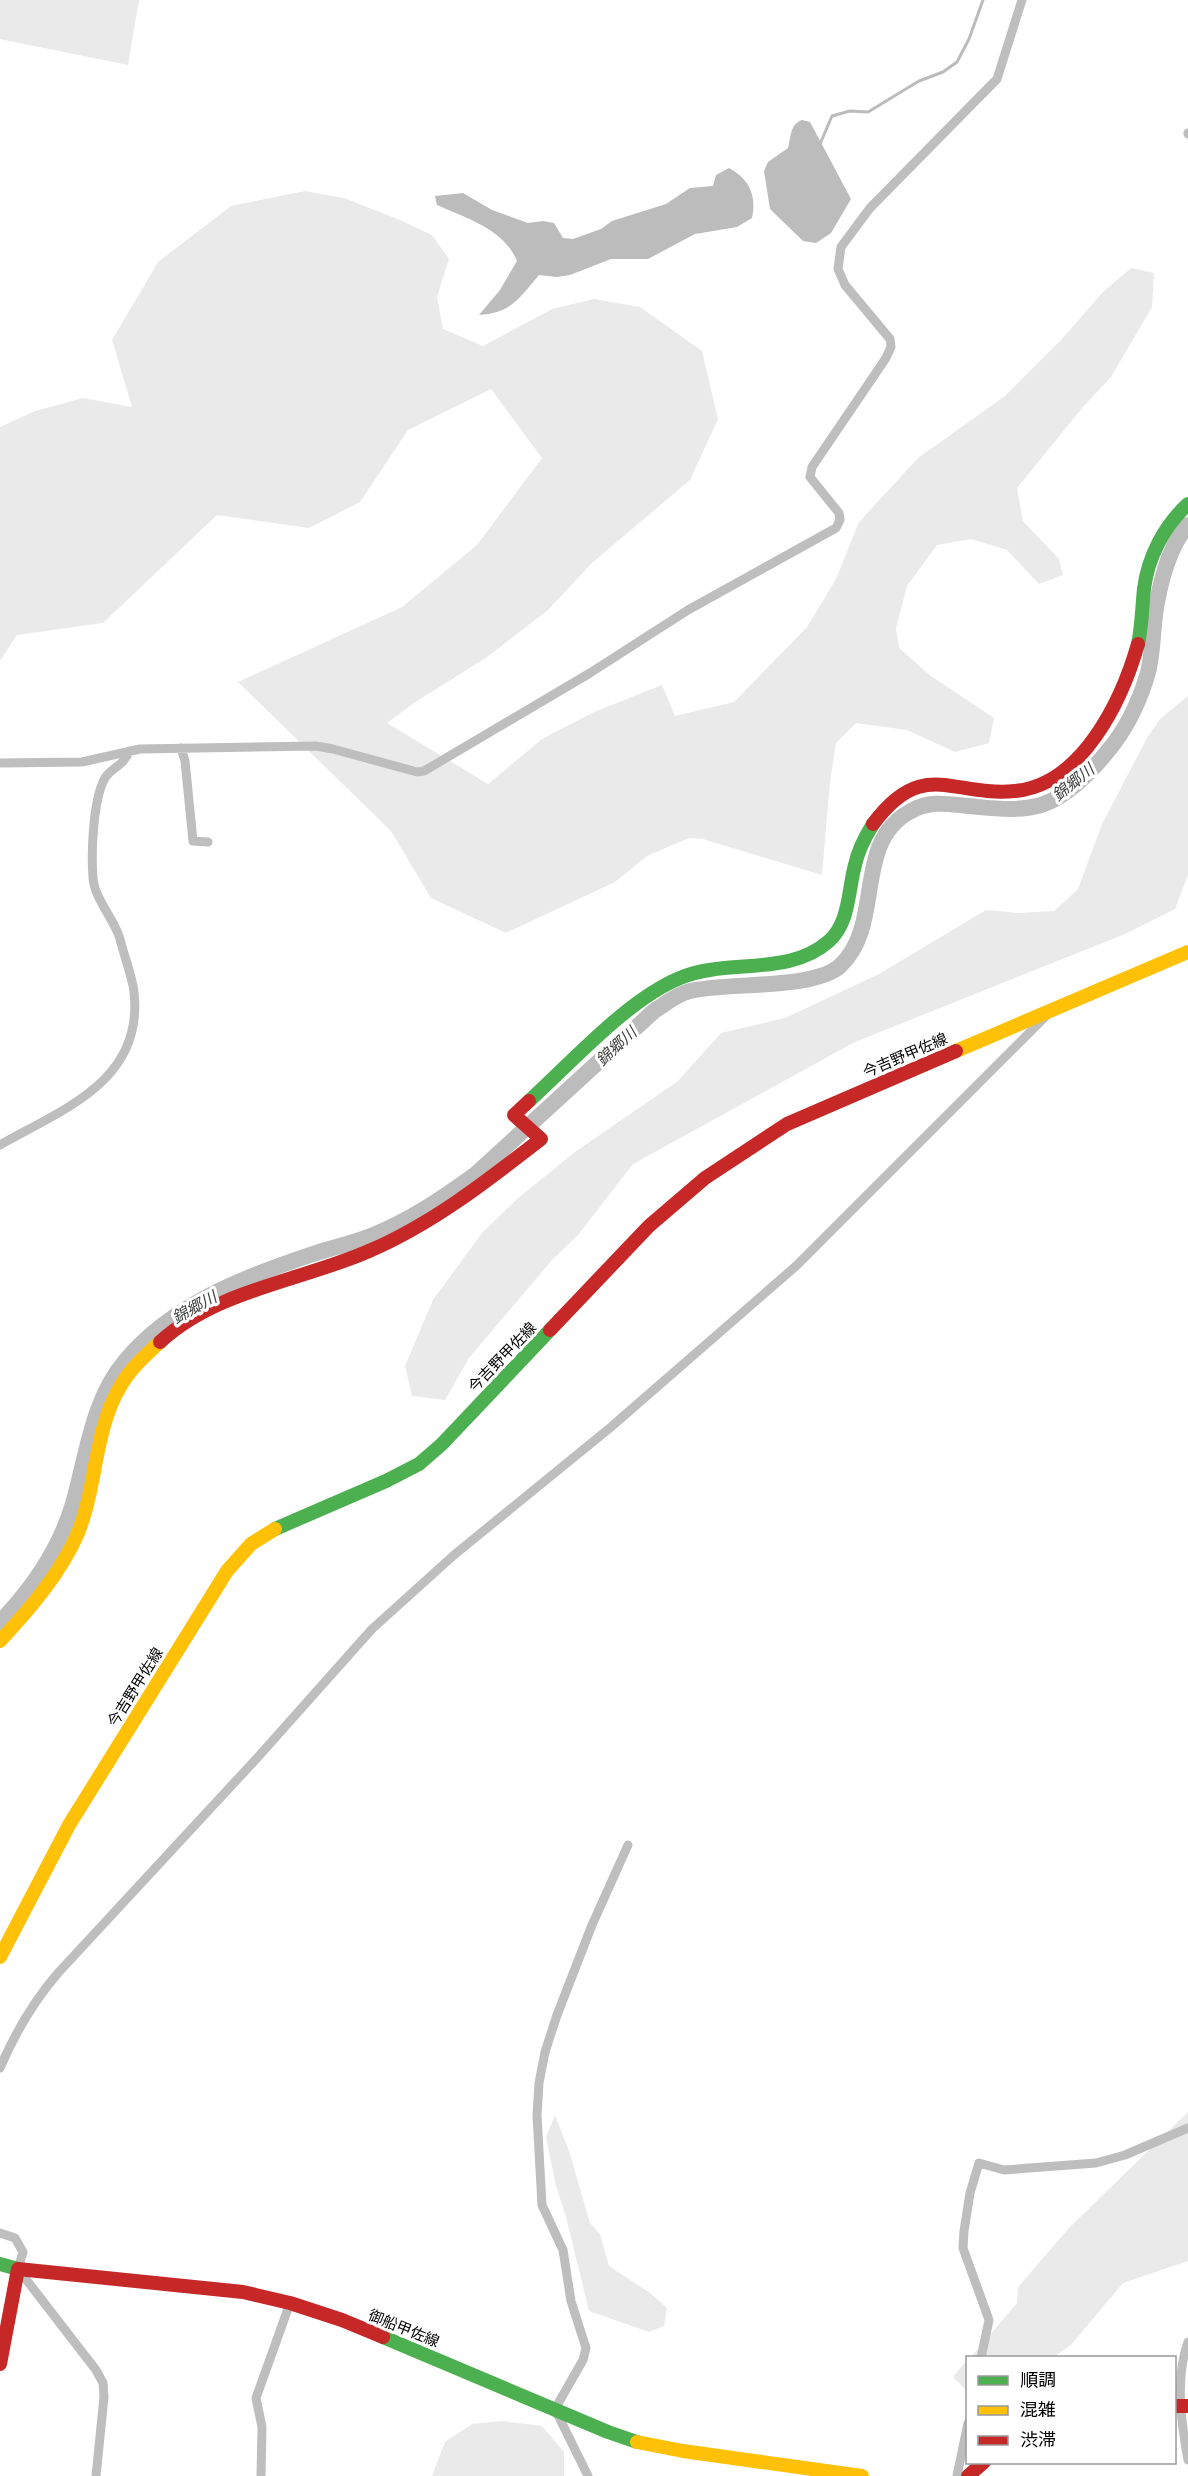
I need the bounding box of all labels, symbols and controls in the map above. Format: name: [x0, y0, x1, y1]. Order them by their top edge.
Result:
water label: 錦郷川: [1048, 758, 1099, 805]
water label: 錦郷川: [592, 1021, 642, 1070]
street label: 今吉野甲佐線: [860, 1029, 950, 1081]
water label: 錦郷川: [168, 1286, 222, 1327]
street label: 今吉野甲佐線: [464, 1318, 540, 1396]
street label: 今吉野甲佐線: [103, 1644, 167, 1730]
street label: 御船甲佐線: [366, 2305, 442, 2351]
legend: [966, 2356, 1176, 2464]
text: 順調: [1020, 2368, 1056, 2391]
text: 混雑: [1020, 2398, 1056, 2421]
text: 渋滞: [1020, 2428, 1056, 2451]

